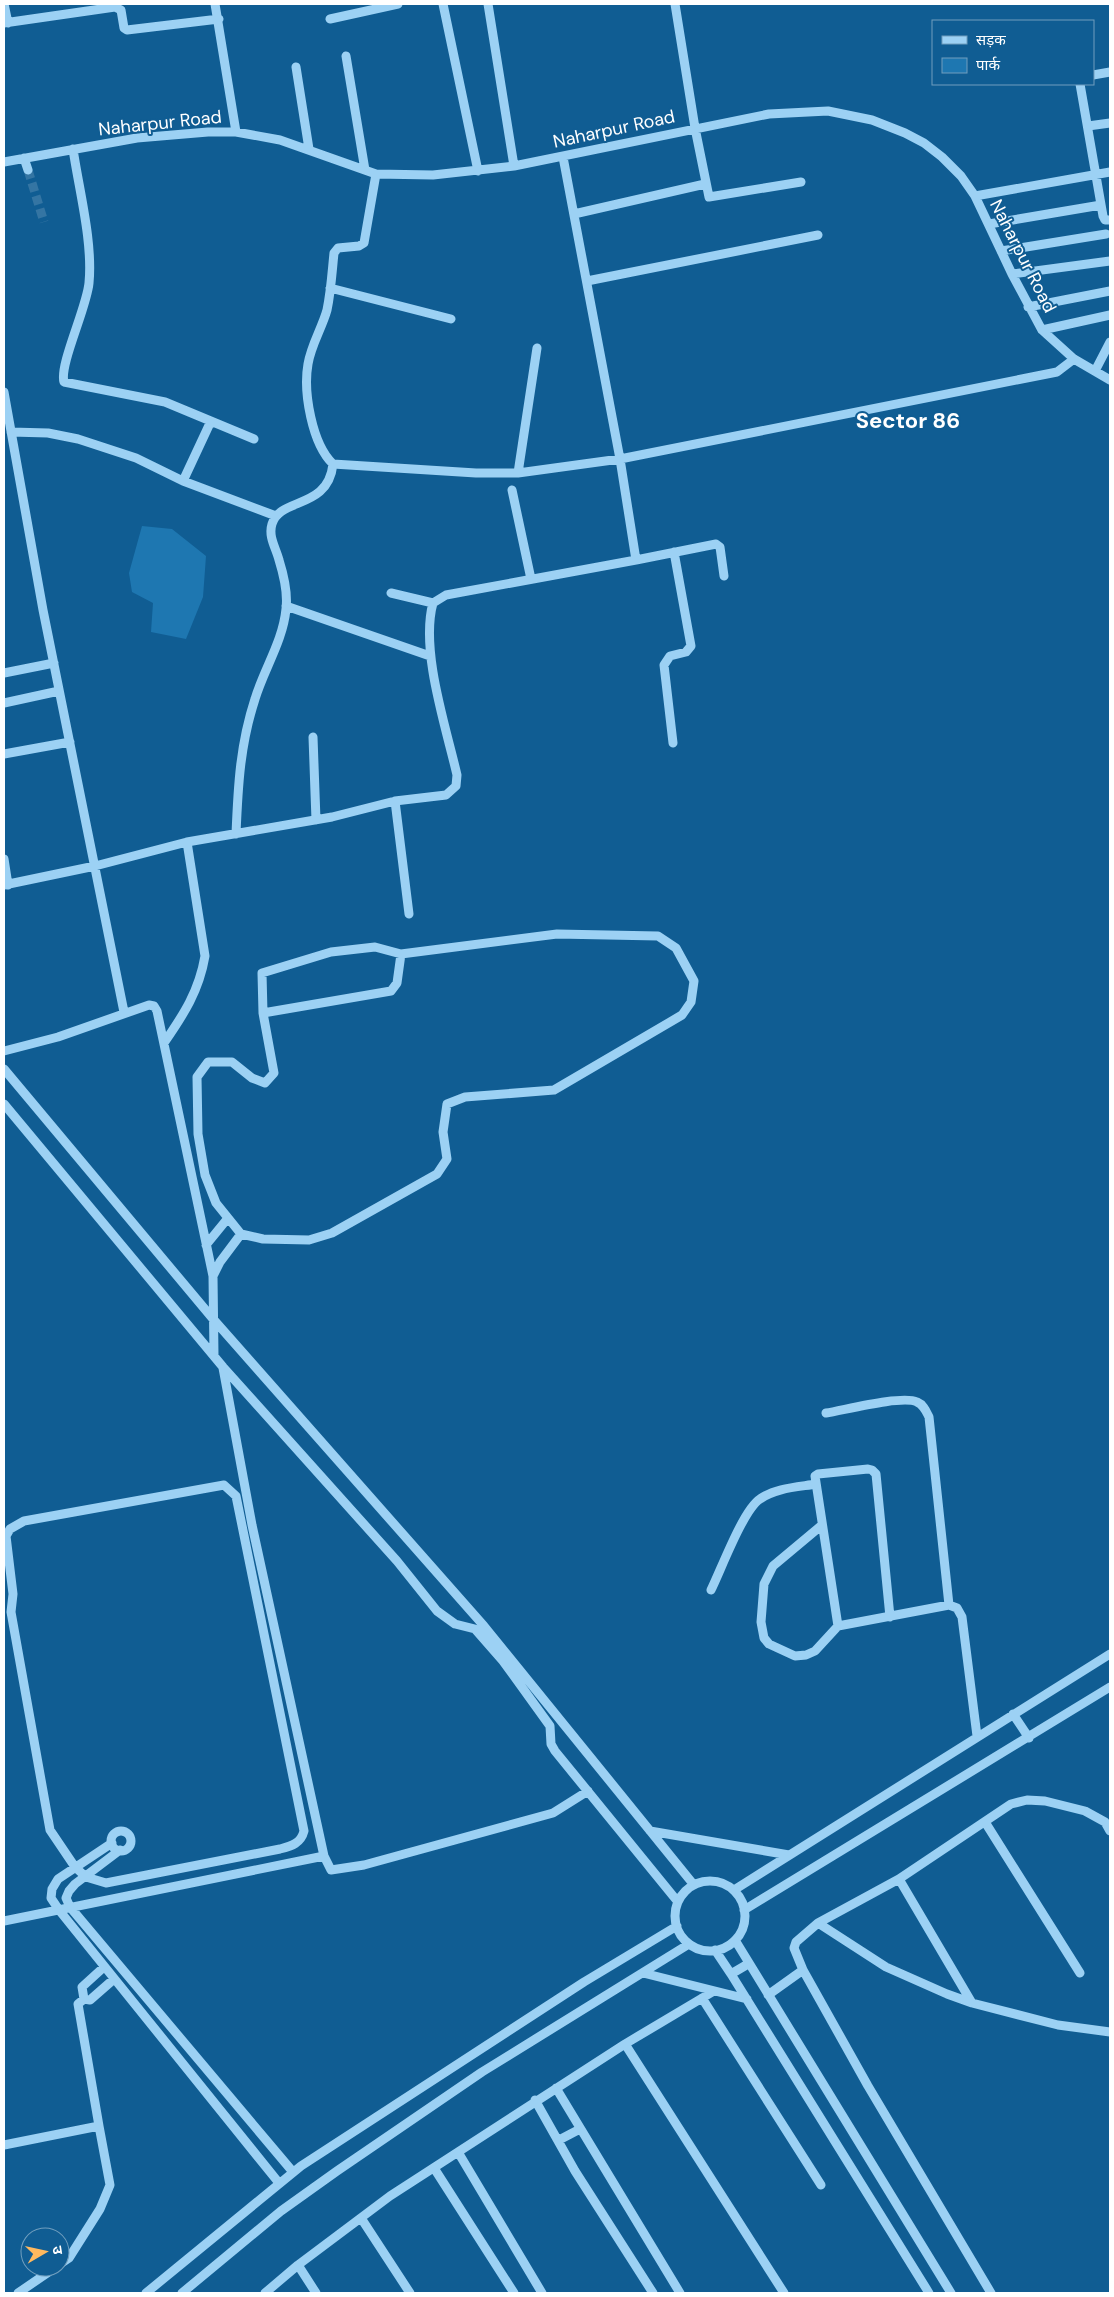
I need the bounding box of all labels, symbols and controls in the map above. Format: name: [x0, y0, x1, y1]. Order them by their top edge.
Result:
legend: [932, 20, 1094, 85]
text: सड़क: [976, 30, 1006, 50]
text: पार्क: [976, 55, 1000, 75]
street label: Naharpur Road: [551, 104, 677, 154]
street label: Naharpur Road: [97, 105, 223, 141]
street label: Naharpur Road: [984, 195, 1062, 317]
district label: Sector 86: [856, 406, 960, 435]
north arrow: [20, 2227, 70, 2277]
text: उ: [48, 2245, 67, 2256]

